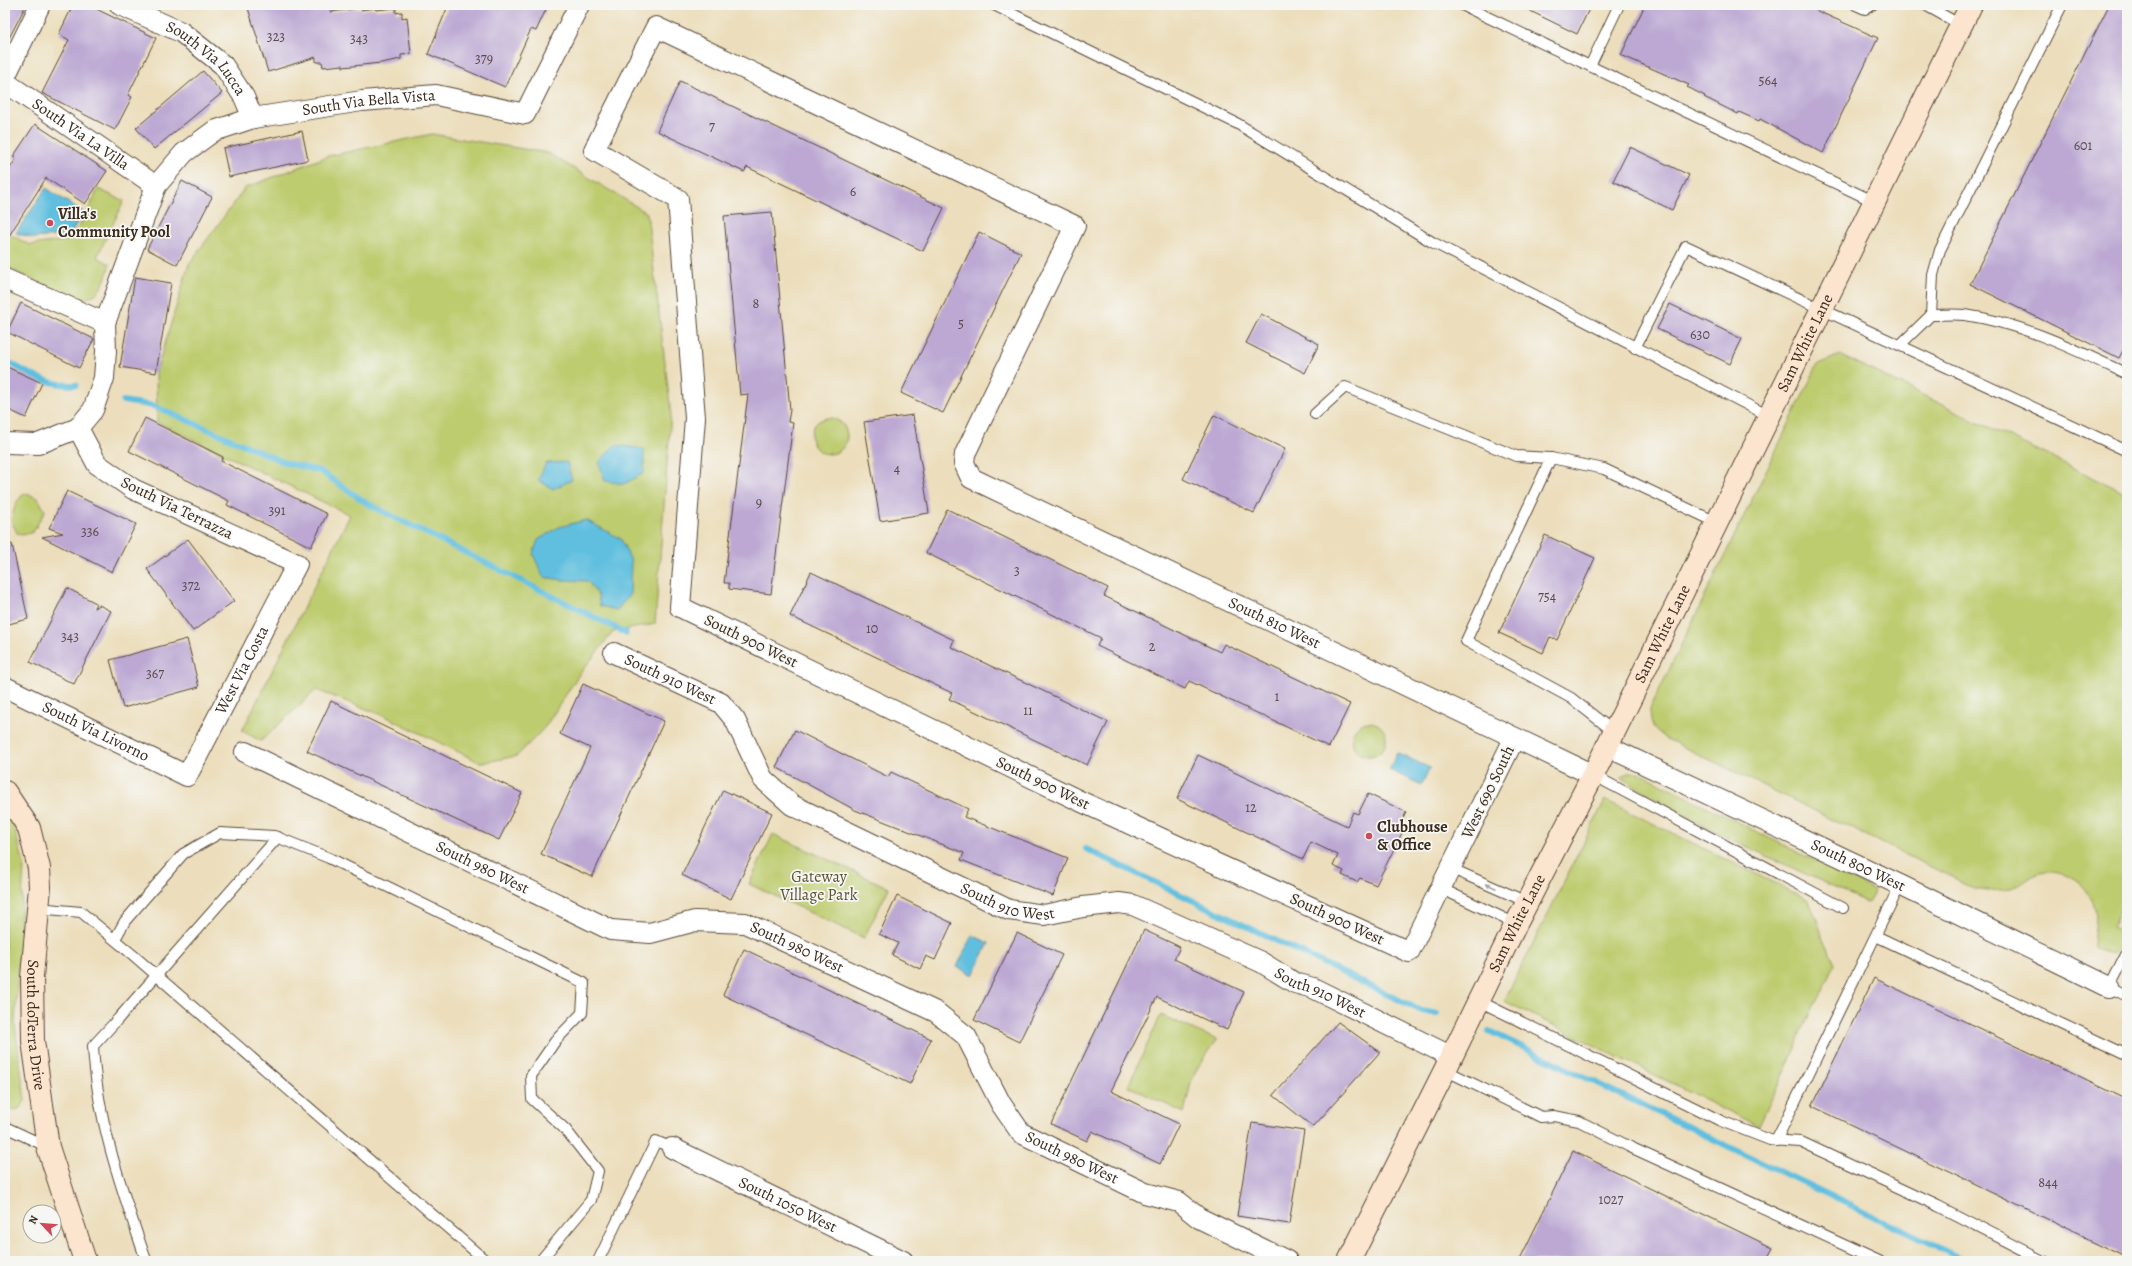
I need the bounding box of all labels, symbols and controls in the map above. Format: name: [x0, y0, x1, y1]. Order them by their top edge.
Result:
street label: South Via Lucca: [162, 16, 251, 100]
house number: 323: [267, 27, 285, 46]
house number: 343: [350, 29, 368, 48]
house number: 379: [475, 49, 493, 68]
house number: 564: [1759, 71, 1777, 90]
street label: South Via Bella Vista: [301, 84, 437, 121]
street label: South Via La Villa: [28, 93, 134, 176]
house number: 7: [709, 117, 715, 136]
house number: 601: [2074, 136, 2093, 155]
house number: 6: [850, 182, 856, 201]
place label: Villa's Community Pool: [57, 203, 171, 243]
marker: Villa's Community Pool: [45, 218, 55, 228]
street label: Sam White Lane: [1772, 290, 1839, 396]
house number: 8: [753, 294, 760, 313]
house number: 5: [958, 314, 964, 333]
house number: 630: [1690, 325, 1710, 344]
house number: 4: [894, 459, 900, 478]
street label: South Via Terrazza: [117, 471, 237, 545]
house number: 9: [756, 493, 762, 512]
house number: 391: [269, 501, 286, 520]
house number: 336: [81, 522, 99, 541]
house number: 3: [1014, 561, 1020, 580]
house number: 372: [182, 576, 201, 595]
street label: Sam White Lane: [1629, 581, 1696, 687]
house number: 754: [1538, 587, 1556, 606]
street label: South 810 West: [1225, 591, 1324, 654]
street label: South 900 West: [700, 609, 802, 673]
house number: 10: [866, 619, 878, 638]
street label: West Via Costa: [209, 621, 274, 719]
house number: 343: [61, 627, 79, 646]
house number: 2: [1149, 637, 1156, 656]
street label: South 910 West: [621, 648, 720, 710]
house number: 367: [146, 664, 164, 683]
house number: 1: [1275, 687, 1280, 706]
street label: South Via Livorno: [39, 696, 153, 767]
house number: 11: [1023, 701, 1033, 720]
street label: West 690 South: [1456, 742, 1520, 843]
street label: South 900 West: [992, 751, 1094, 815]
house number: 12: [1245, 798, 1257, 817]
place label: Clubhouse & Office: [1377, 816, 1448, 856]
marker: Clubhouse & Office: [1364, 831, 1374, 841]
street label: South 800 West: [1807, 833, 1909, 897]
street label: South 980 West: [432, 835, 533, 899]
park label: Gateway Village Park: [779, 866, 858, 906]
street label: Sam White Lane: [1483, 871, 1551, 976]
street label: South 910 West: [957, 877, 1057, 926]
one-way arrow: [1485, 883, 1497, 889]
street label: South 900 West: [1286, 888, 1388, 950]
street label: South 980 West: [746, 916, 847, 979]
street label: South doTerra Drive: [21, 959, 51, 1092]
street label: South 910 West: [1270, 962, 1370, 1024]
street label: South 980 West: [1021, 1126, 1122, 1190]
street label: South 1050 West: [735, 1171, 841, 1238]
house number: 844: [2038, 1173, 2058, 1192]
house number: 1027: [1599, 1190, 1624, 1209]
north arrow: [22, 1204, 62, 1244]
text: N: [25, 1213, 42, 1227]

